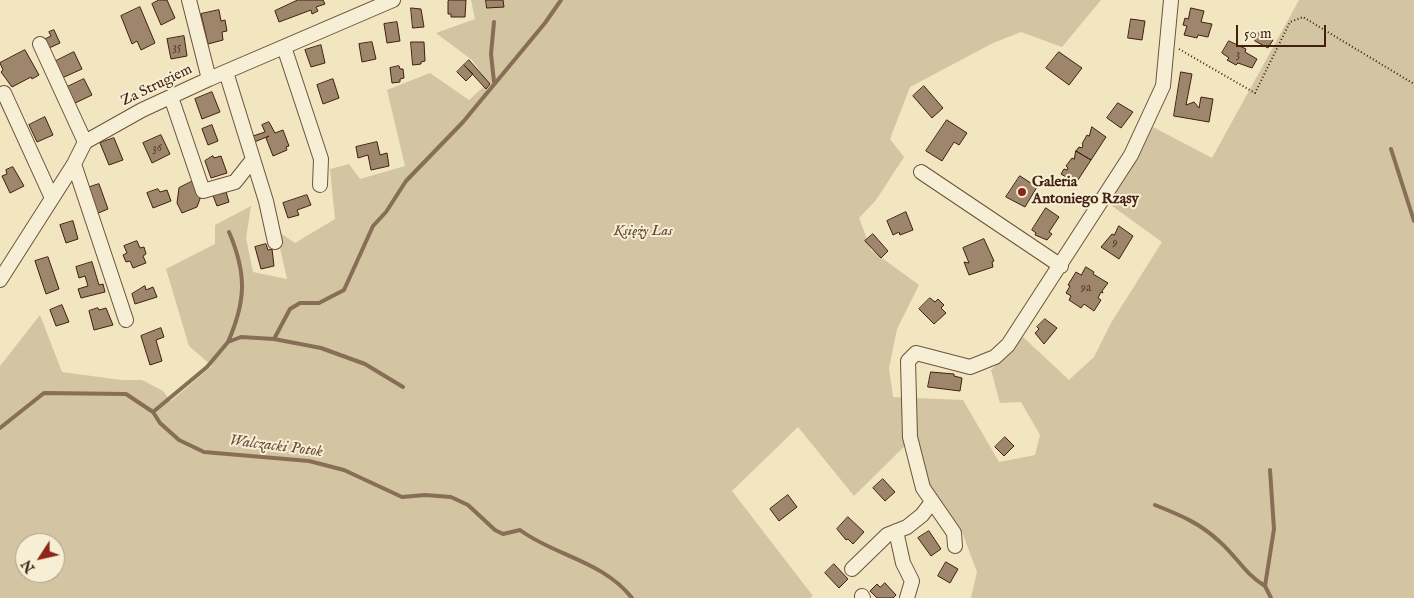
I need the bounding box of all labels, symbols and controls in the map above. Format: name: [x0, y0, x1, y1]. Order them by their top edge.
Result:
scale bar: [1239, 15, 1329, 47]
text: 50 m: [1244, 24, 1272, 43]
house number: 35: [173, 41, 181, 55]
house number: 3: [1236, 48, 1240, 62]
street label: Za Strugiem: [118, 61, 196, 111]
house number: 36: [152, 142, 162, 156]
place label: Galeria Antoniego Rząsy: [1032, 174, 1139, 209]
marker: Galeria Antoniego Rząsy: [1016, 186, 1028, 198]
park label: Księży Las: [614, 223, 672, 241]
house number: 9: [1112, 237, 1118, 251]
house number: 9a: [1081, 282, 1091, 296]
water label: Walczacki Potok: [228, 432, 324, 462]
north arrow: [15, 533, 65, 583]
text: N: [18, 556, 39, 576]

